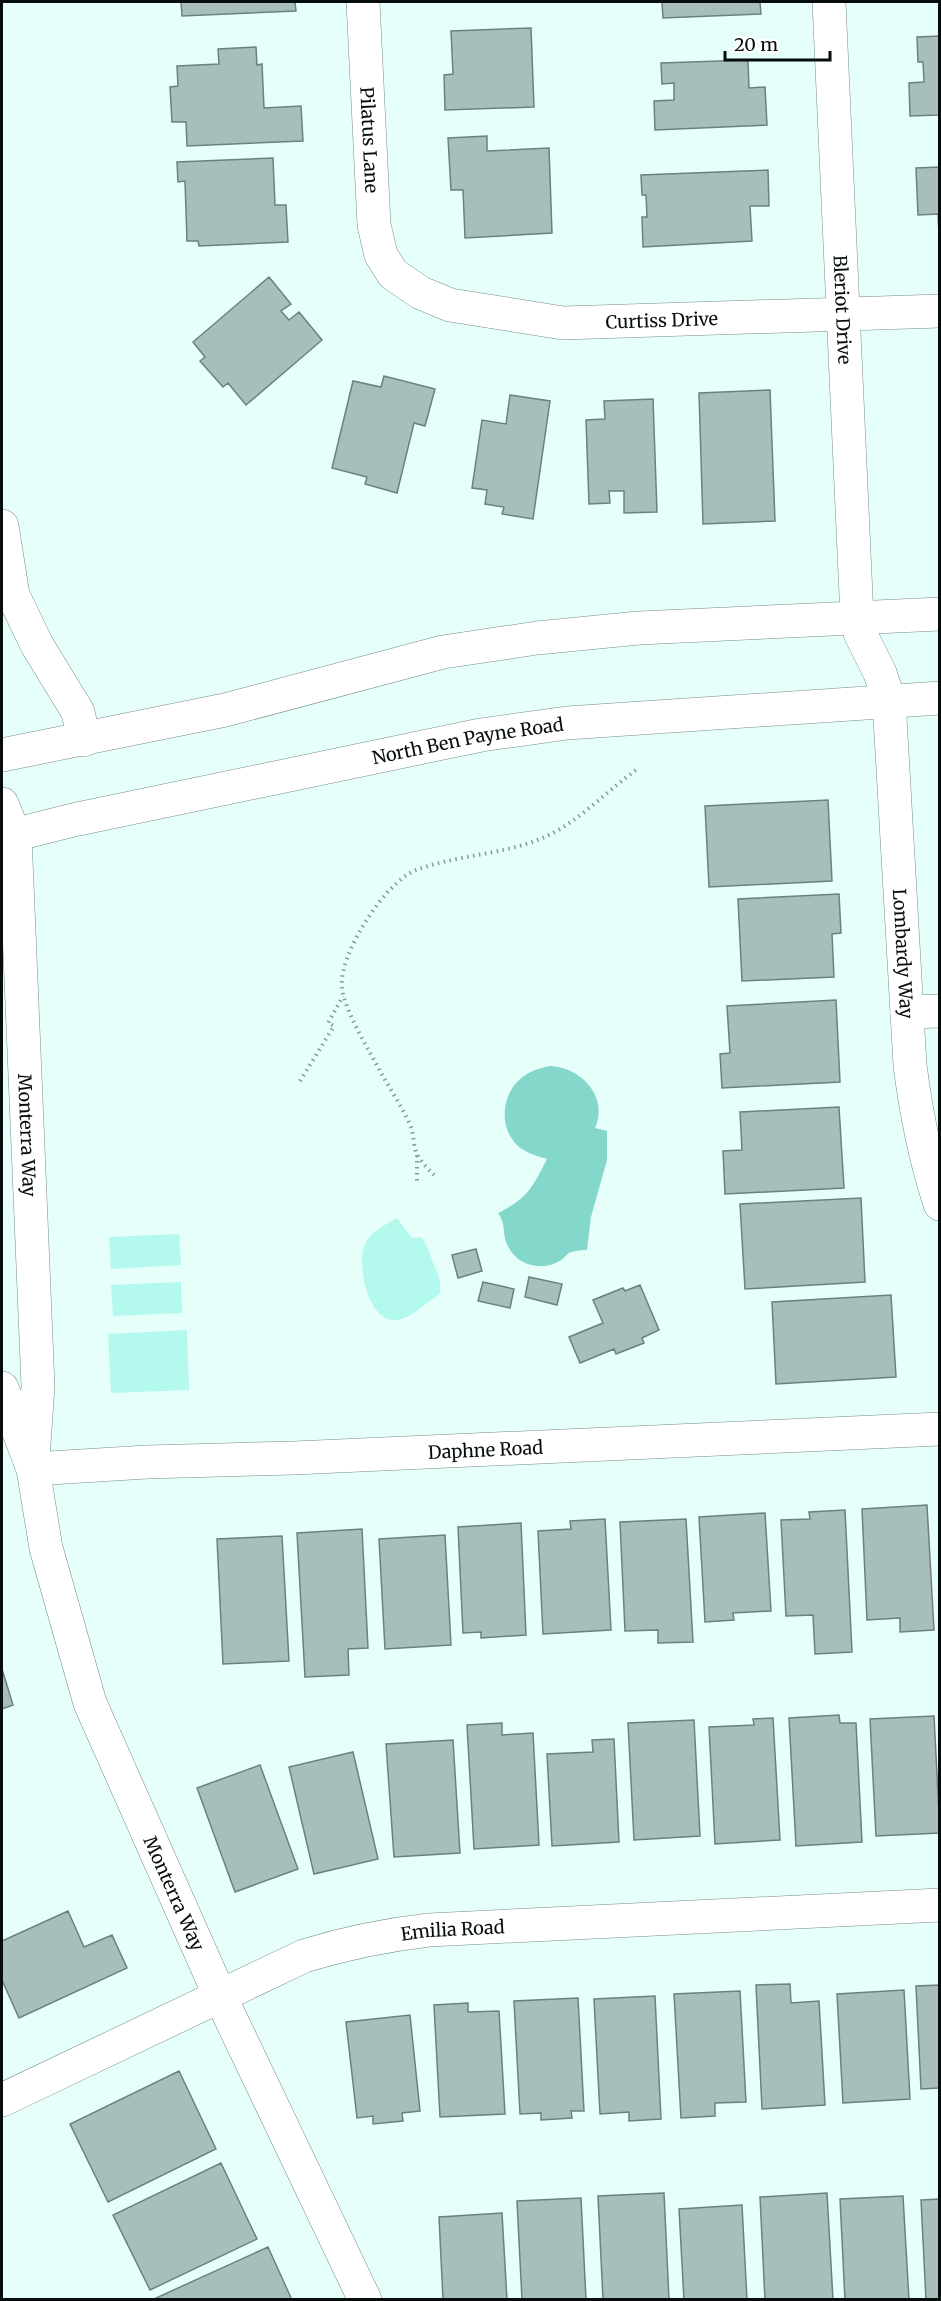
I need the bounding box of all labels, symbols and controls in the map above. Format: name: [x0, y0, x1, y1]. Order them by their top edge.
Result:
scale bar: [725, 24, 830, 62]
text: 20 m: [734, 33, 778, 56]
street label: Pilatus Lane: [356, 86, 384, 194]
street label: Bleriot Drive: [829, 255, 857, 365]
street label: Curtiss Drive: [605, 307, 718, 333]
street label: North Ben Payne Road: [370, 712, 565, 769]
street label: Lombardy Way: [888, 888, 919, 1020]
street label: Monterra Way: [13, 1073, 42, 1198]
street label: Daphne Road: [428, 1435, 544, 1463]
street label: Monterra Way: [139, 1832, 210, 1955]
street label: Emilia Road: [399, 1915, 505, 1945]

